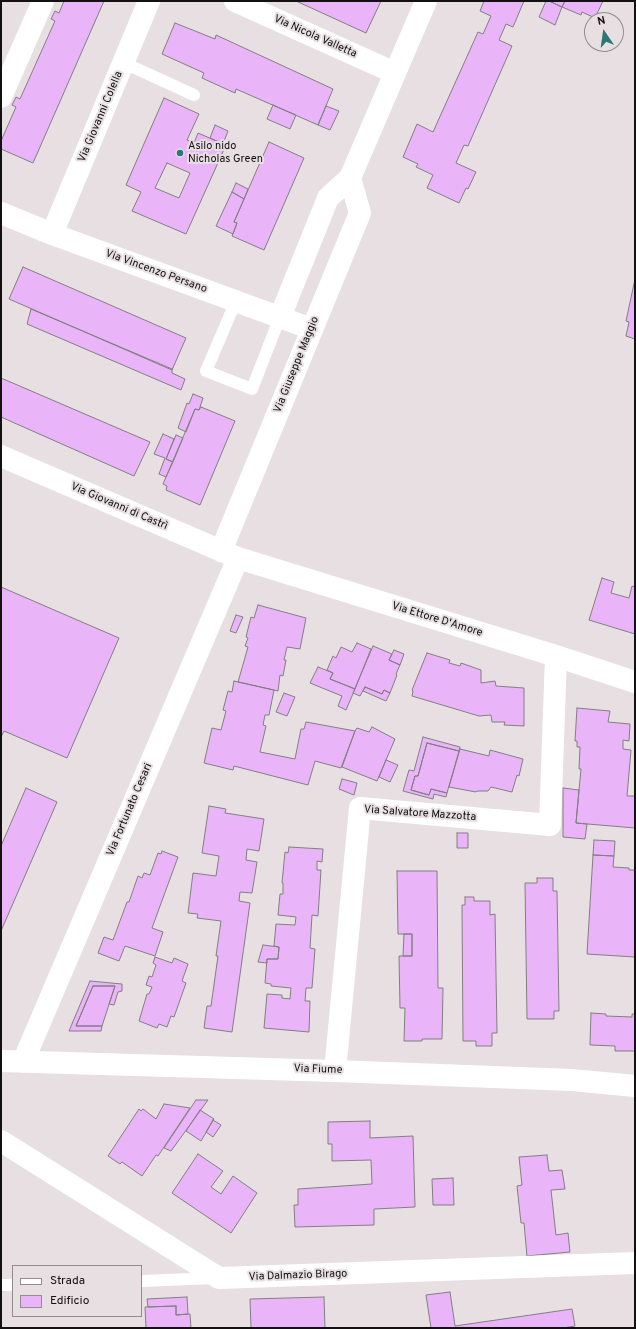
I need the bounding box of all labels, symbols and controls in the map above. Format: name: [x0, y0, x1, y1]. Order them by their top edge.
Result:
north arrow: [584, 12, 624, 52]
street label: Via Nicola Valletta: [271, 13, 359, 61]
text: N: [596, 14, 607, 29]
street label: Via Giovanni Colella: [76, 69, 126, 165]
place label: Asilo nido Nicholas Green: [188, 140, 263, 166]
marker: Asilo nido Nicholas Green: [175, 148, 185, 158]
street label: Via Vincenzo Persano: [103, 247, 209, 297]
street label: Via Giuseppe Maggio: [272, 315, 322, 415]
street label: Via Giovanni di Castrì: [68, 481, 170, 533]
street label: Via Ettore D'Amore: [390, 600, 484, 640]
street label: Via Fortunato Cesari: [104, 761, 156, 859]
street label: Via Salvatore Mazzotta: [363, 803, 477, 825]
street label: Via Fiume: [293, 1063, 343, 1077]
legend: [12, 1265, 142, 1317]
street label: Via Dalmazio Birago: [248, 1268, 348, 1284]
text: Strada: [50, 1273, 85, 1289]
text: Edificio: [50, 1293, 89, 1309]

